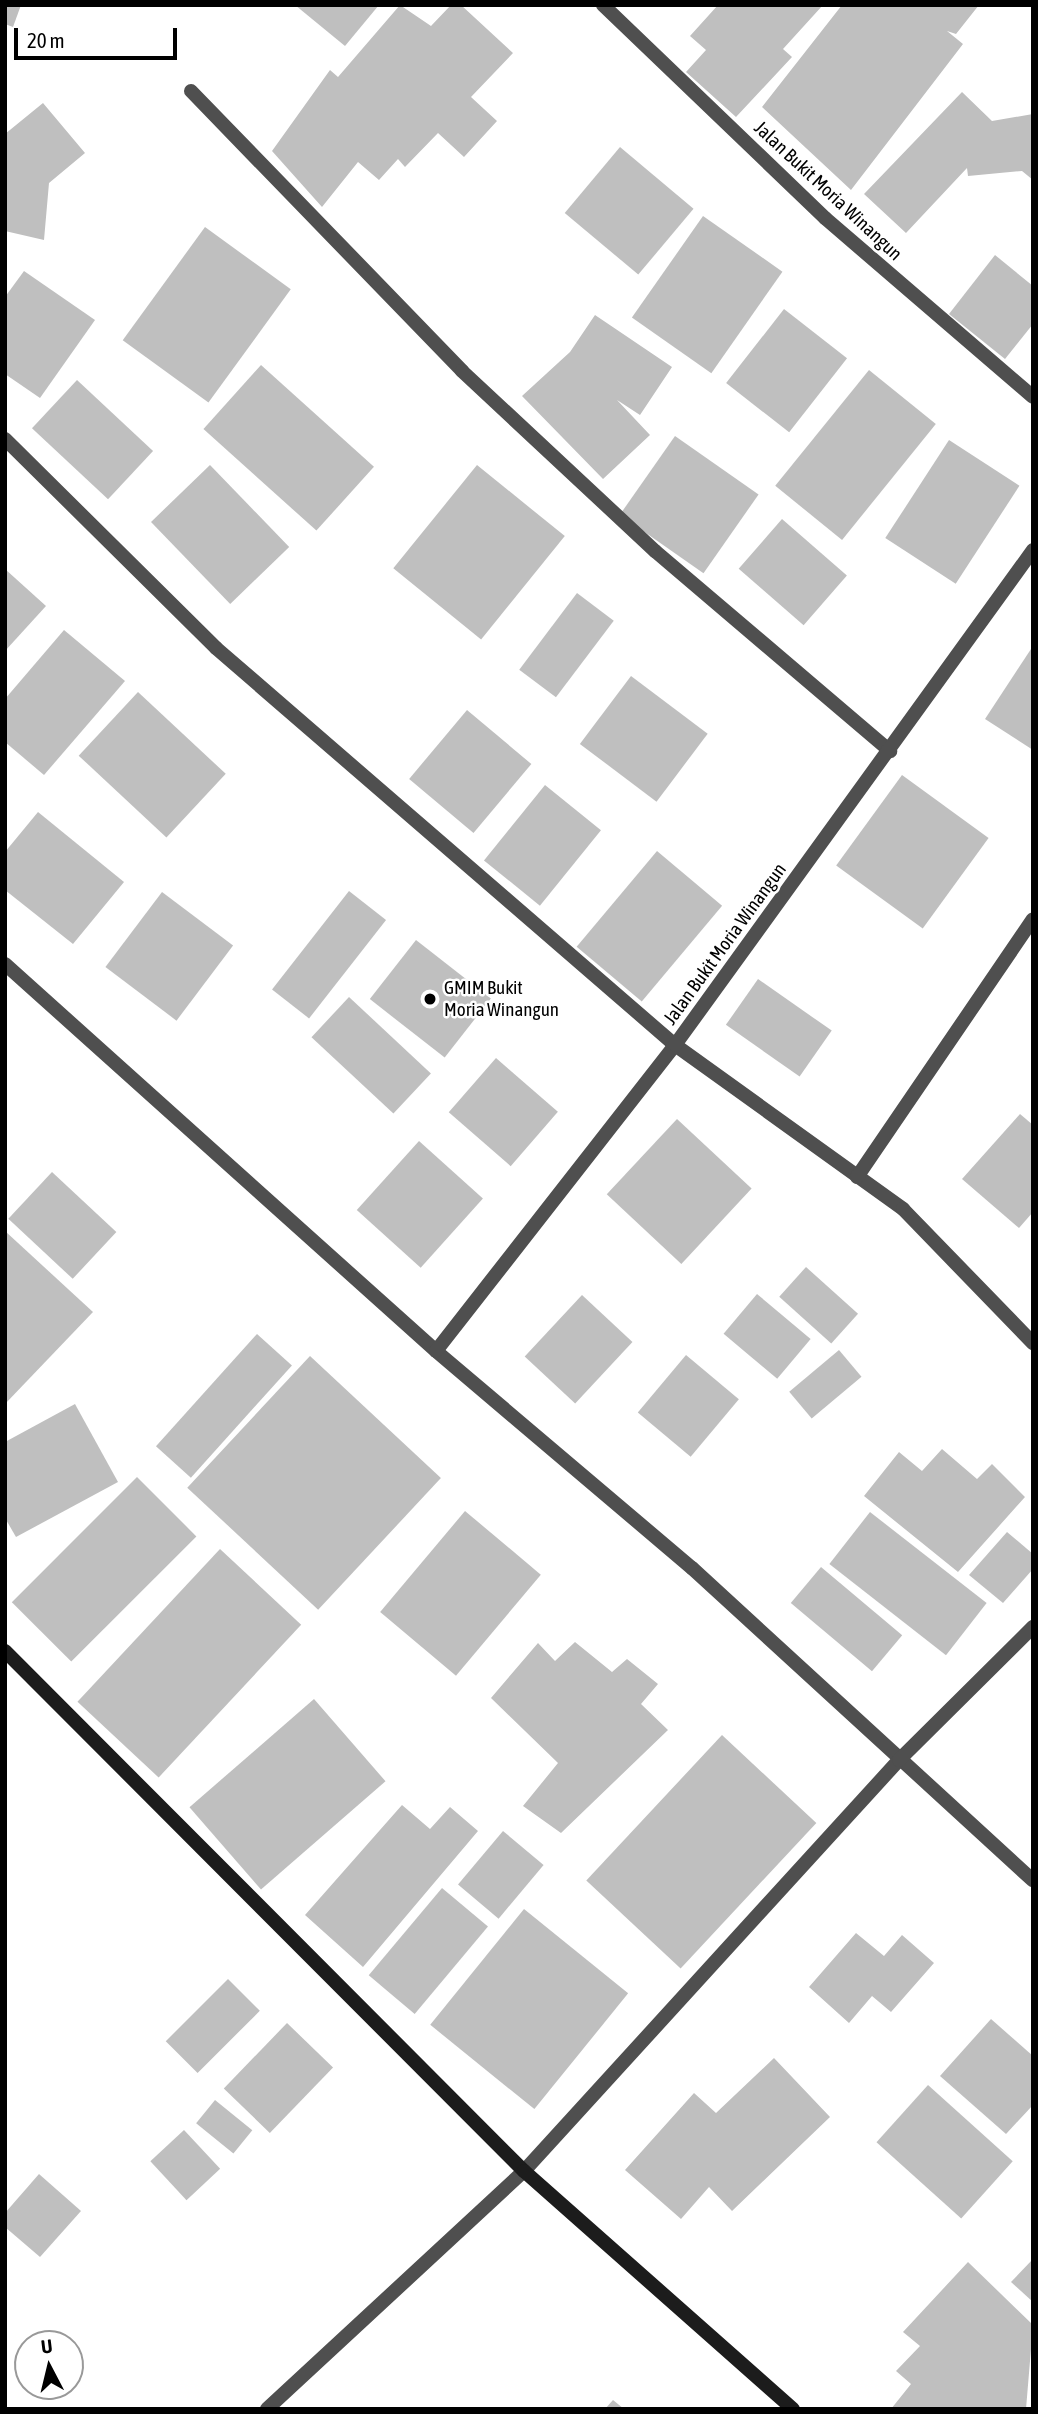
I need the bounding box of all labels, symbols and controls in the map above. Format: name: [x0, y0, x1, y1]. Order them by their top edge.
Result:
scale bar: [18, 14, 180, 58]
text: 20 m: [27, 28, 65, 52]
street label: Jalan Bukit Moria Winangun: [749, 116, 907, 266]
street label: Jalan Bukit Moria Winangun: [659, 859, 791, 1029]
place label: GMIM Bukit Moria Winangun: [444, 977, 559, 1021]
marker: GMIM Bukit Moria Winangun: [422, 991, 438, 1007]
north arrow: [14, 2330, 84, 2400]
text: U: [40, 2335, 54, 2358]

